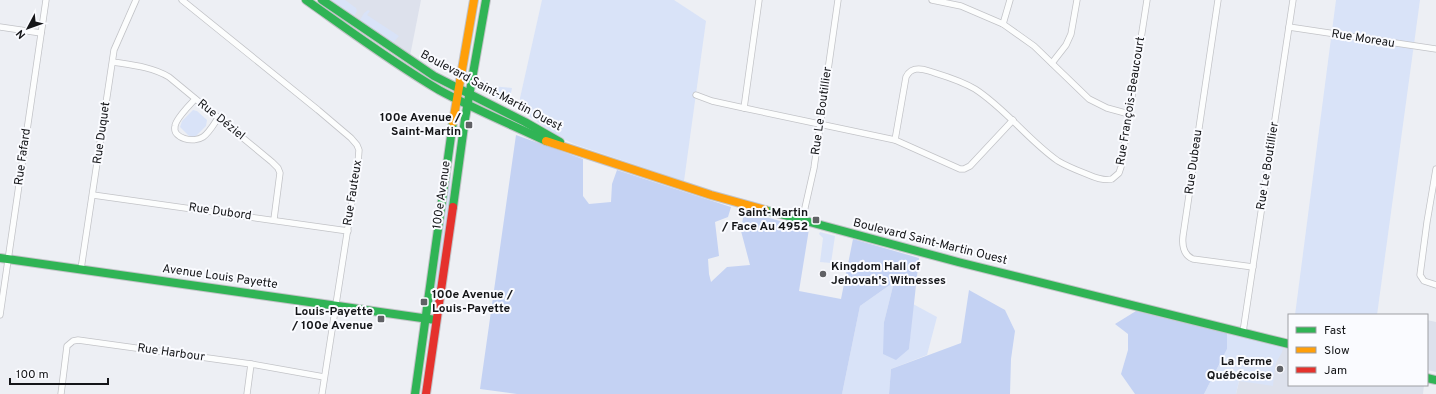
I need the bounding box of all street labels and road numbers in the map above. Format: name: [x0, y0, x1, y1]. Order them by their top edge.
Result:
street label: Rue Moreau: [1330, 26, 1396, 52]
street label: Rue François-Beaucourt: [1113, 36, 1149, 166]
street label: Boulevard Saint-Martin Ouest: [417, 47, 565, 135]
street label: Rue Le Boutillier: [808, 65, 836, 156]
street label: Rue Déziel: [194, 96, 248, 144]
street label: Rue Duquet: [90, 101, 114, 165]
street label: Rue Le Boutillier: [1253, 120, 1283, 211]
street label: Rue Fafard: [11, 127, 35, 187]
street label: Rue Dubeau: [1182, 129, 1206, 195]
street label: Rue Fauteux: [340, 159, 366, 227]
street label: 100e Avenue: [429, 160, 455, 230]
street label: Rue Dubord: [187, 200, 253, 224]
street label: Boulevard Saint-Martin Ouest: [851, 215, 1009, 269]
street label: Avenue Louis Payette: [161, 261, 279, 293]
street label: Rue Harbour: [136, 340, 206, 366]

